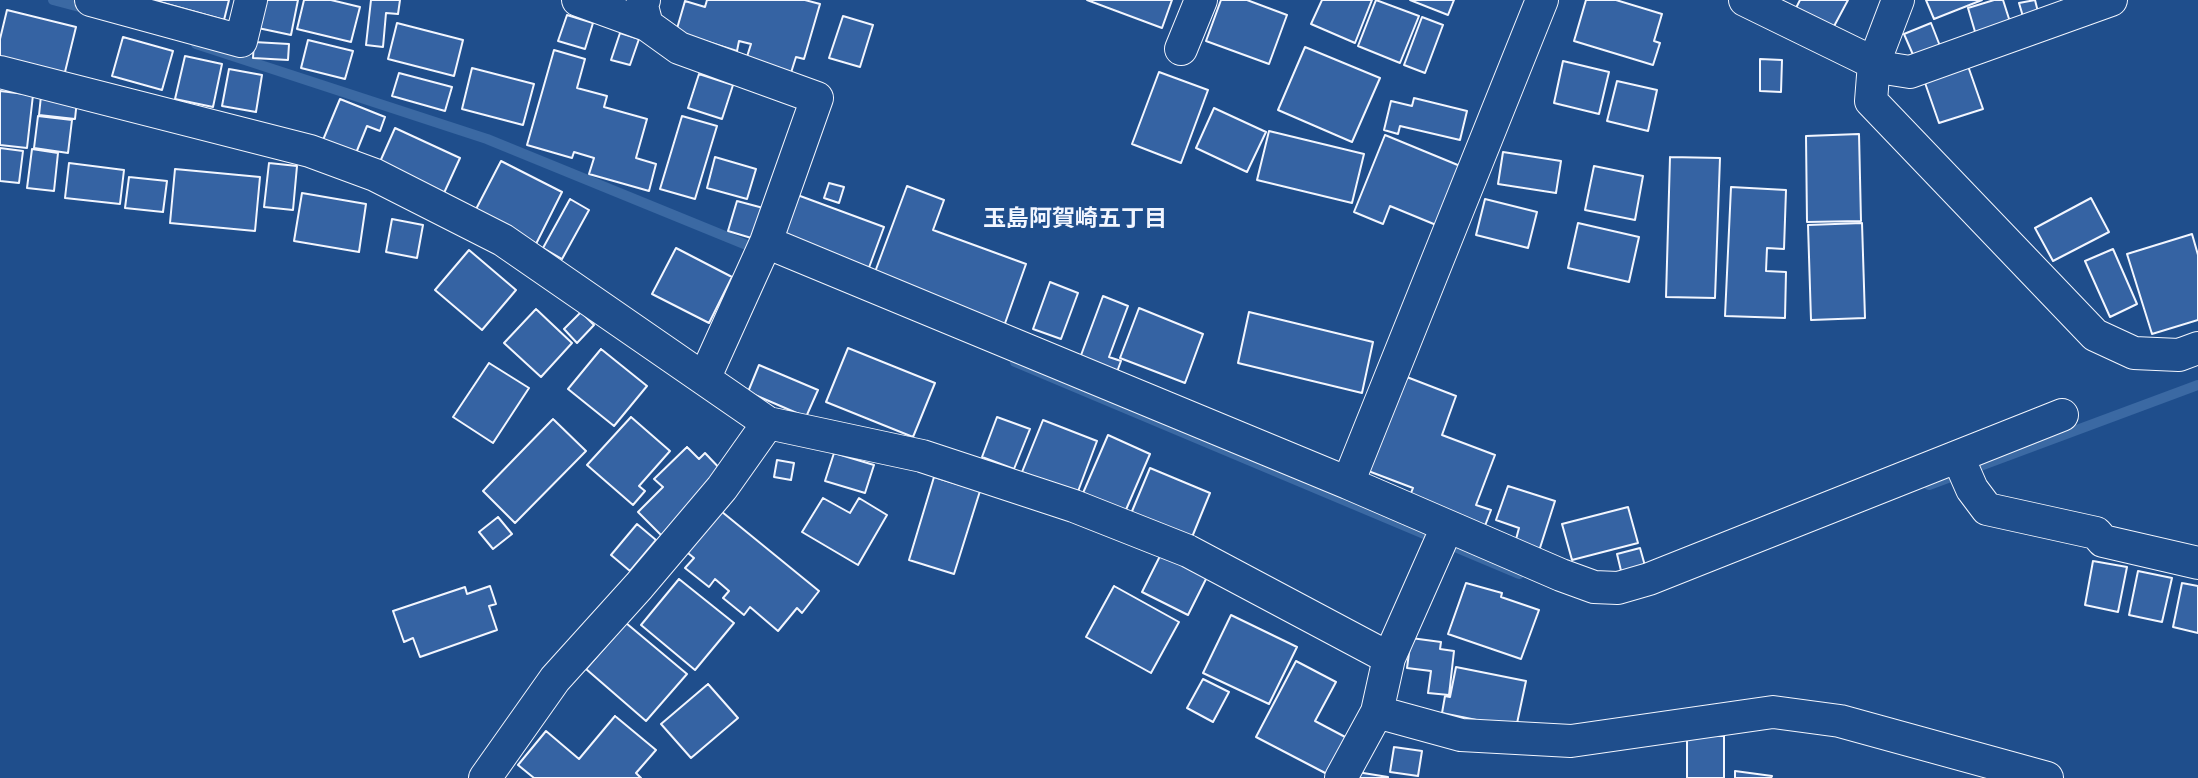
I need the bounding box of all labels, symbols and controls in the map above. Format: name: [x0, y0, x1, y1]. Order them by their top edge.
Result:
district label: 玉島阿賀崎五丁目: [983, 206, 1167, 234]

